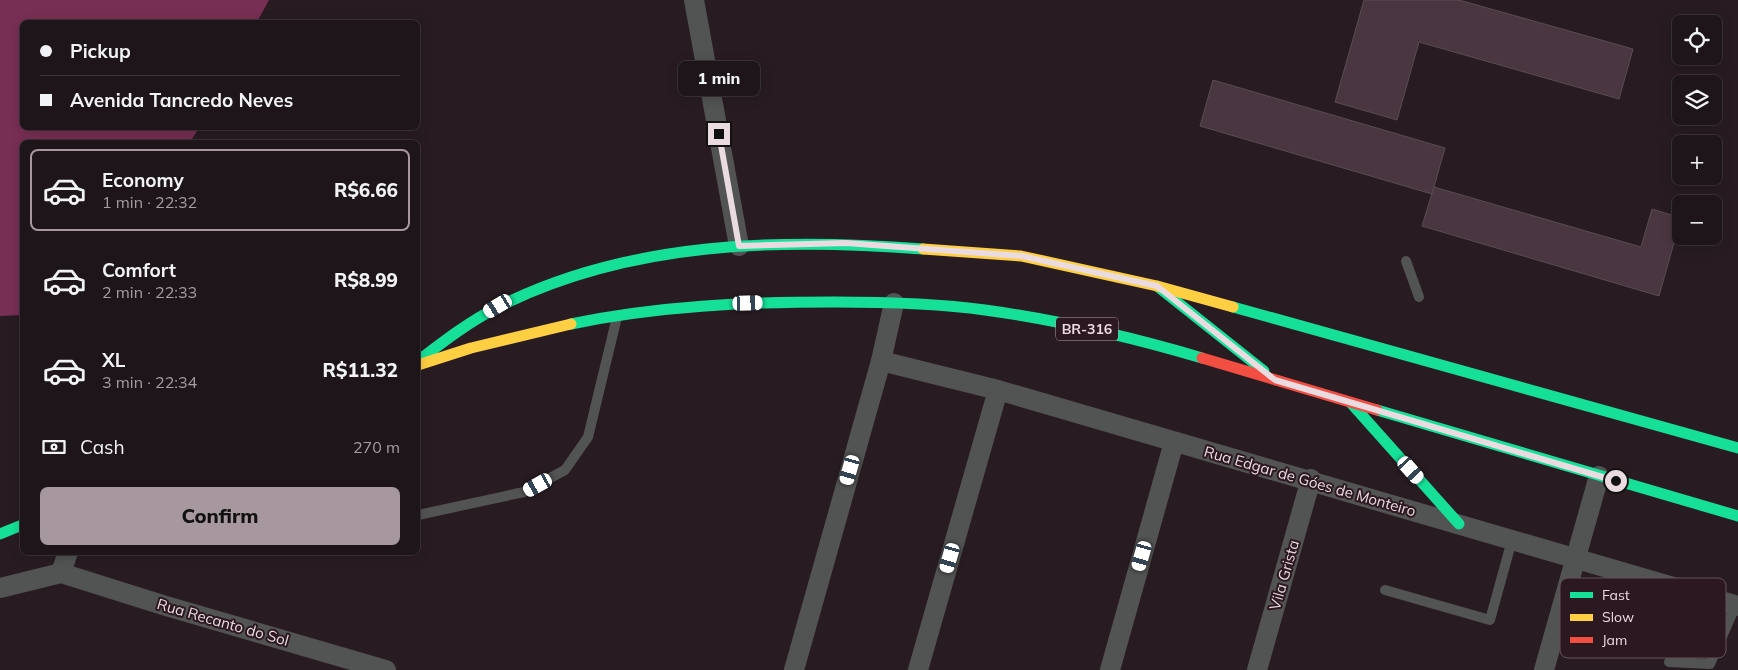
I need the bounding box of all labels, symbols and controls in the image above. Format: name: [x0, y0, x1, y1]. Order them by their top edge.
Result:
map controls: [1672, 15, 1722, 245]
button: locate: [1672, 15, 1722, 65]
text: Pickup: [70, 39, 131, 63]
callout: 1 min: [678, 62, 760, 96]
text: 1 min: [698, 68, 740, 88]
button: layers: [1672, 75, 1722, 125]
text: Avenida Tancredo Neves: [70, 88, 293, 112]
route end: [708, 123, 730, 145]
button: +: [1672, 135, 1722, 185]
icon: car: [42, 168, 87, 213]
text: Economy: [102, 168, 184, 192]
text: R$6.66: [334, 178, 398, 202]
text: 1 min · 22:32: [102, 192, 197, 212]
button: −: [1672, 195, 1722, 245]
icon: car: [42, 258, 87, 303]
text: Comfort: [102, 258, 176, 282]
text: R$8.99: [334, 268, 398, 292]
text: 2 min · 22:33: [102, 282, 197, 302]
car: [481, 292, 514, 320]
car: [732, 295, 763, 311]
road number: BR-316: [1056, 318, 1118, 340]
icon: car: [42, 348, 87, 393]
text: XL: [102, 348, 125, 372]
text: R$11.32: [323, 358, 398, 382]
text: 3 min · 22:34: [102, 372, 197, 392]
icon: cash: [40, 433, 68, 461]
text: Cash: [80, 435, 125, 459]
text: 270 m: [353, 437, 400, 457]
street label: Rua Edgar de Góes de Monteiro: [1202, 442, 1418, 520]
car: [838, 454, 861, 486]
car: [1395, 454, 1426, 486]
route start: [1605, 470, 1627, 492]
car: [521, 471, 554, 499]
button: Confirm: [40, 487, 400, 545]
street label: Vila Grista: [1265, 538, 1303, 612]
car: [1130, 540, 1153, 572]
car: [938, 542, 961, 574]
legend: [1560, 578, 1726, 658]
text: Fast: [1602, 586, 1630, 604]
street label: Rua Recanto do Sol: [155, 594, 291, 650]
text: Slow: [1602, 608, 1634, 626]
text: Jam: [1602, 631, 1627, 649]

